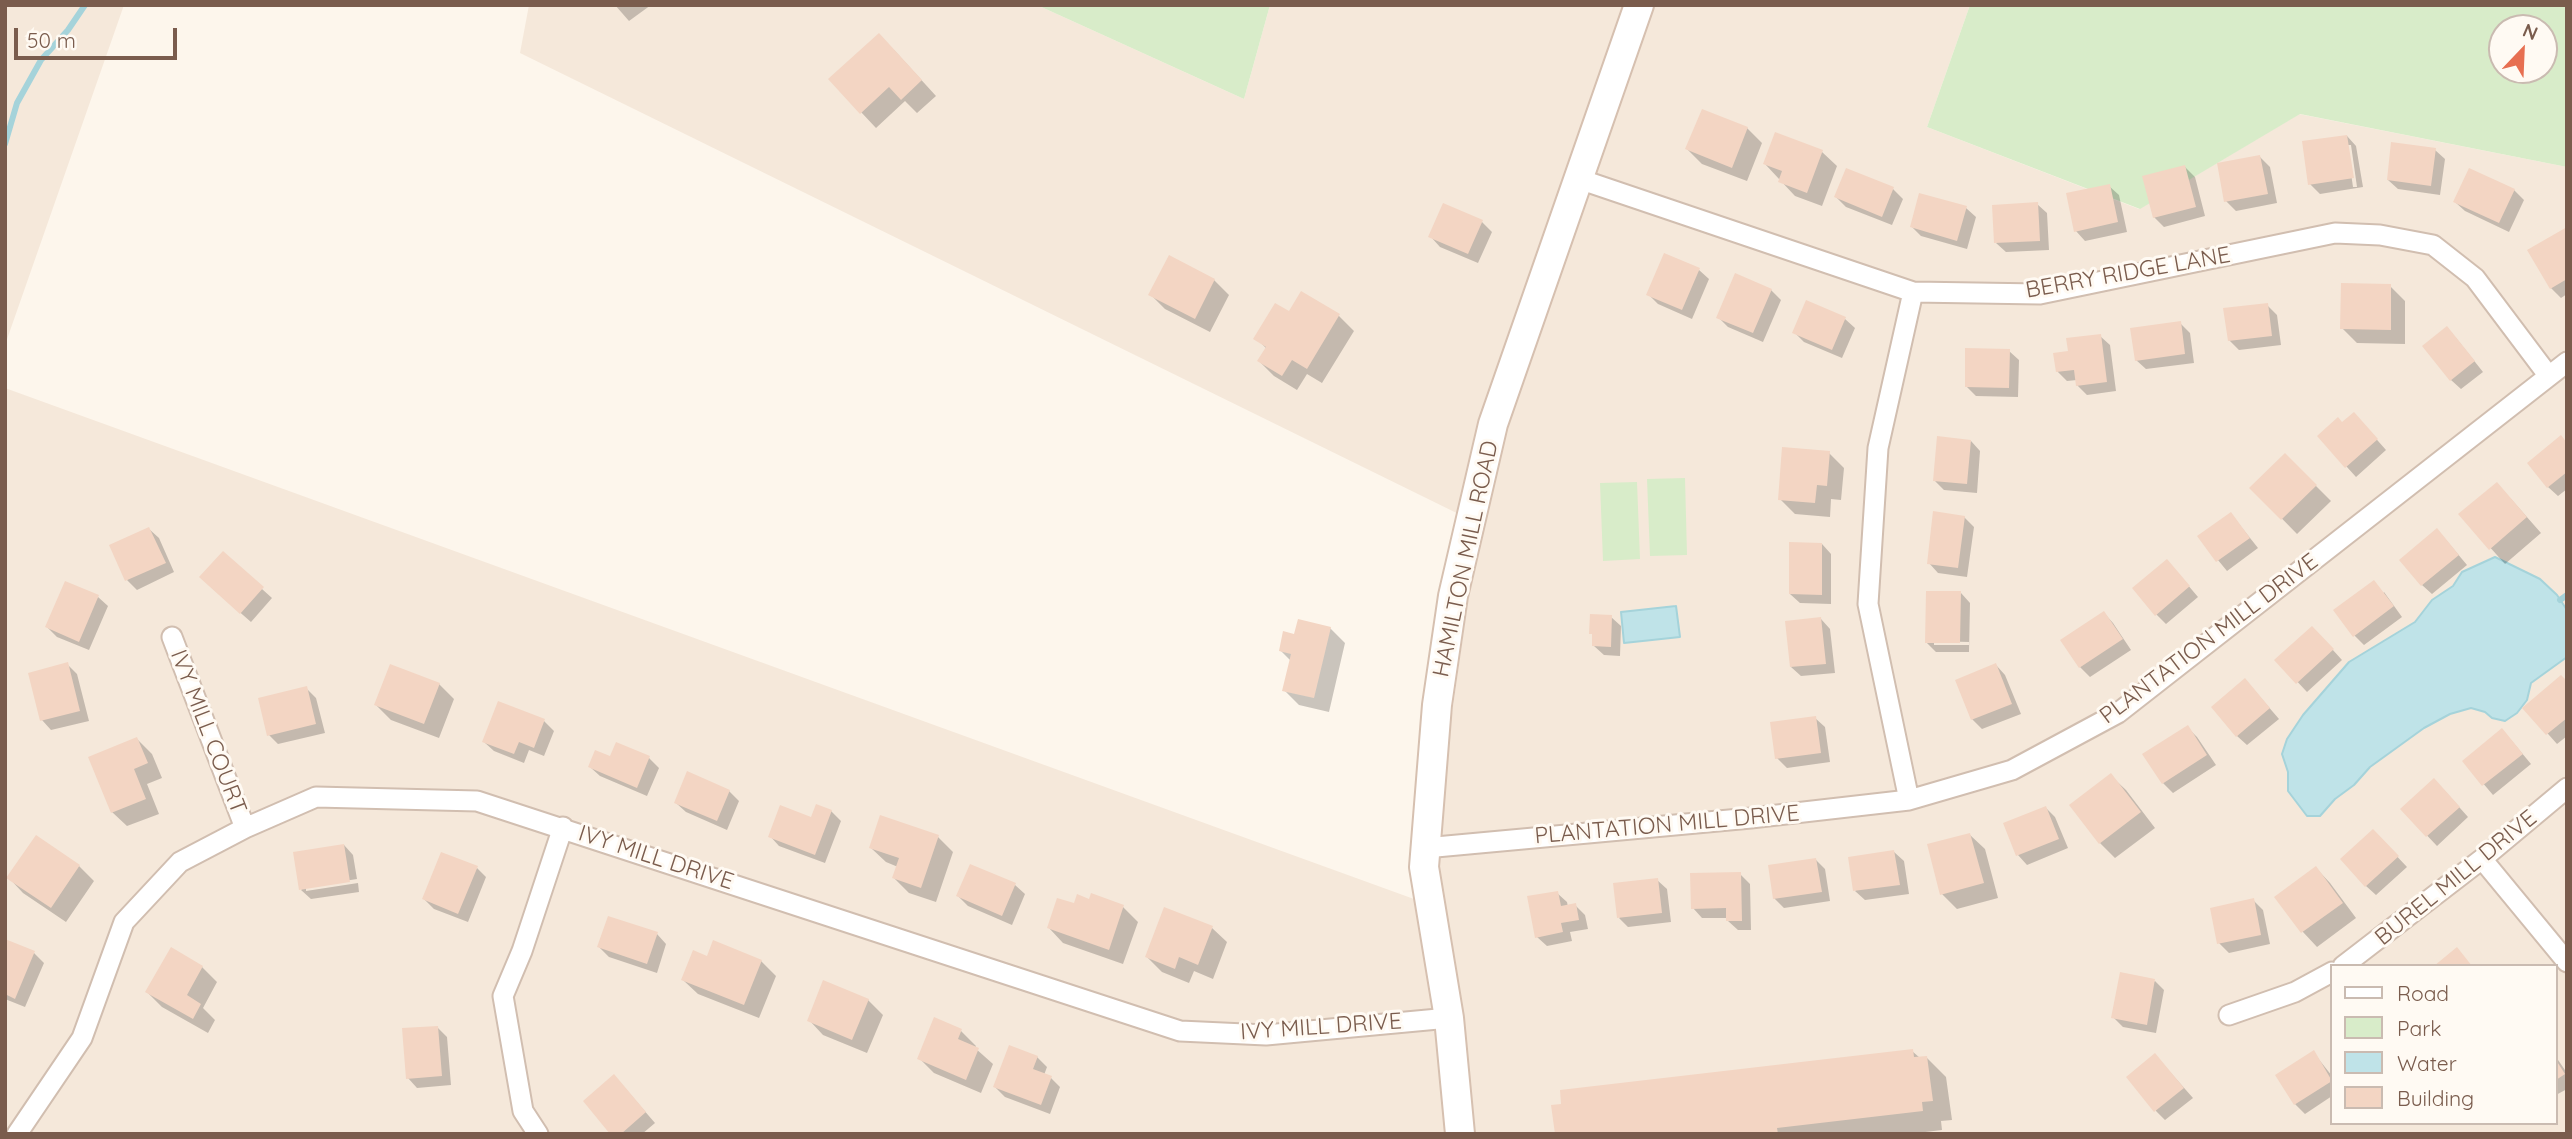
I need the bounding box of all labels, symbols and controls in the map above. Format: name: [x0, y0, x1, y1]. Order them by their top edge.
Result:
scale bar: [18, 14, 180, 58]
north arrow: [2488, 14, 2558, 84]
text: N: [2519, 18, 2542, 45]
text: 50 m: [27, 27, 76, 53]
street label: BERRY RIDGE LANE: [2023, 241, 2233, 305]
street label: HAMILTON MILL ROAD: [1427, 438, 1505, 680]
street label: PLANTATION MILL DRIVE: [2095, 548, 2323, 730]
street label: IVY MILL COURT: [164, 646, 252, 818]
street label: PLANTATION MILL DRIVE: [1533, 800, 1801, 850]
street label: BUREL MILL DRIVE: [2370, 804, 2542, 952]
street label: IVY MILL DRIVE: [575, 820, 737, 896]
legend: [2330, 964, 2558, 1125]
text: Road: [2397, 980, 2449, 1006]
street label: IVY MILL DRIVE: [1239, 1008, 1403, 1046]
text: Park: [2397, 1015, 2441, 1041]
text: Water: [2397, 1050, 2457, 1076]
text: Building: [2397, 1085, 2474, 1111]

